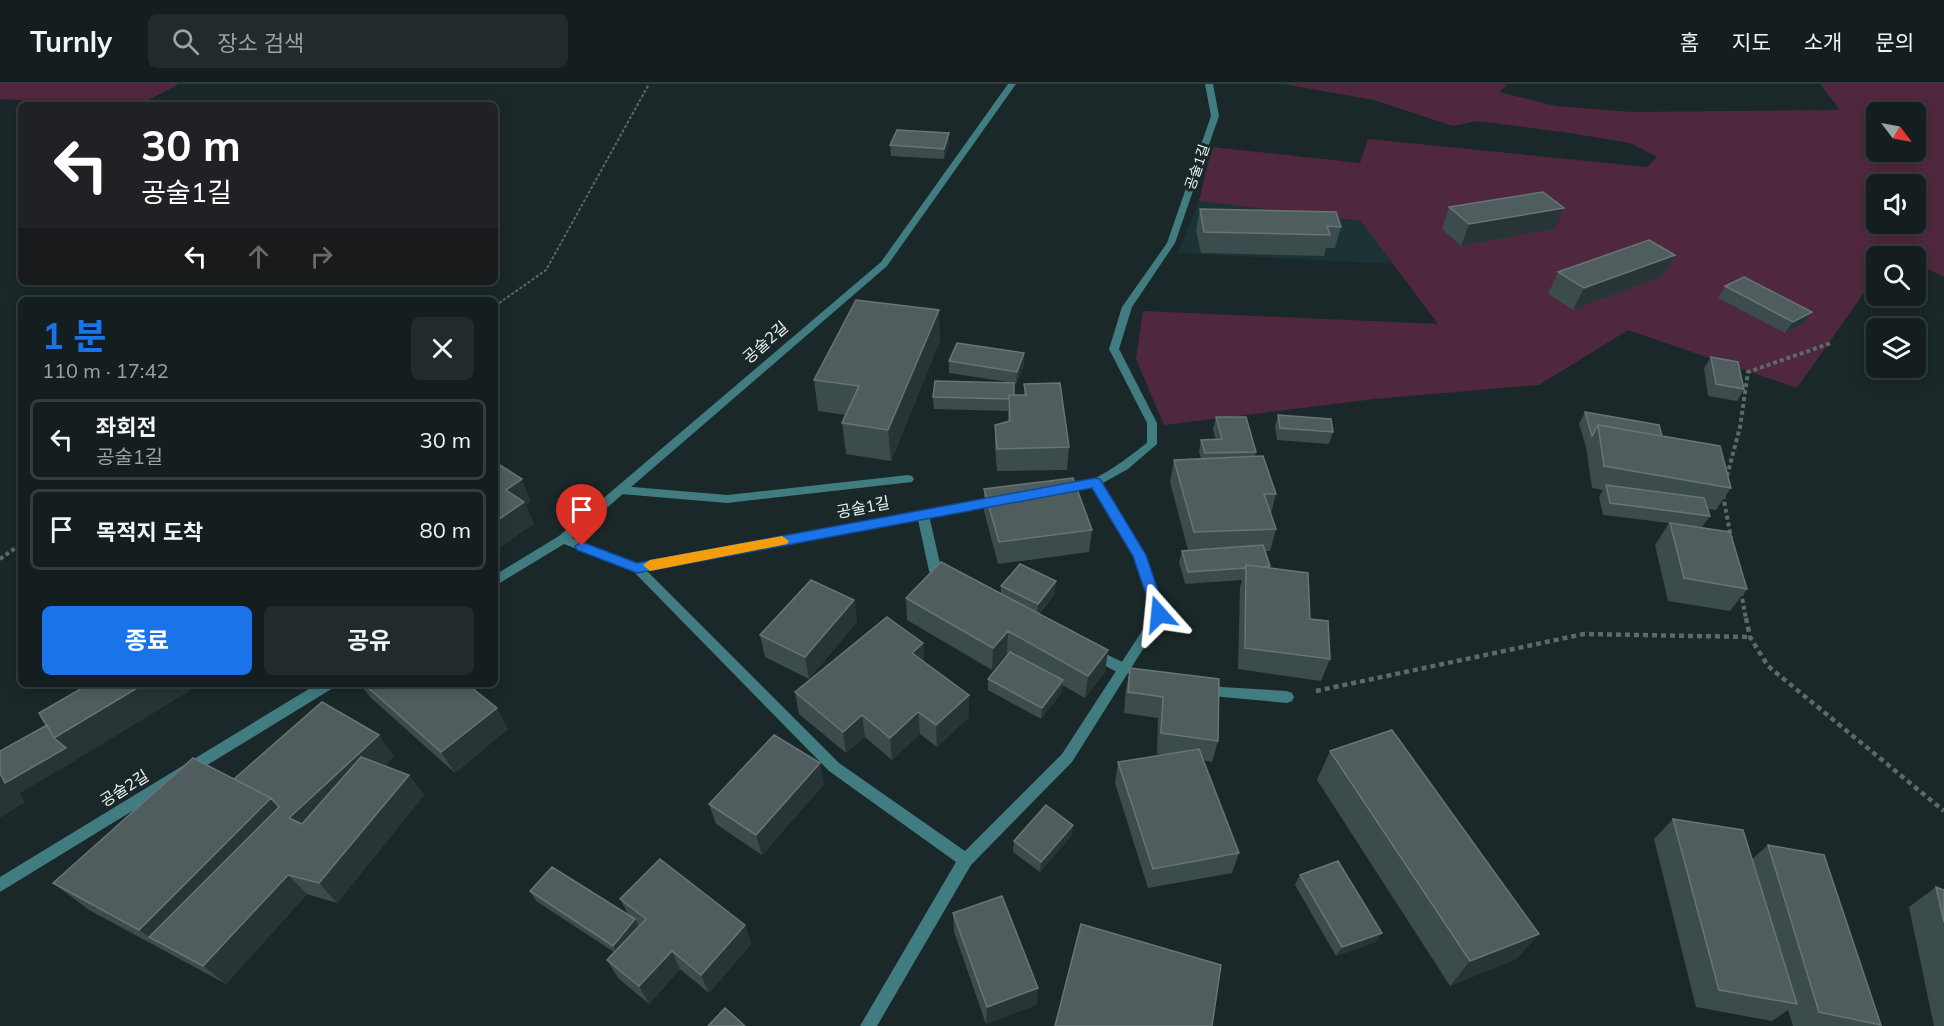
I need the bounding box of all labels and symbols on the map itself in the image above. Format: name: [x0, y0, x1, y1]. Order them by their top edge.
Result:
north arrow: [1866, 102, 1926, 162]
street label: 공술1길: [1181, 142, 1213, 192]
street label: 공술2길: [738, 317, 792, 367]
pin: [556, 484, 607, 546]
street label: 공술1길: [835, 492, 891, 522]
position arrow: [1127, 582, 1191, 646]
street label: 공술2길: [96, 765, 152, 811]

